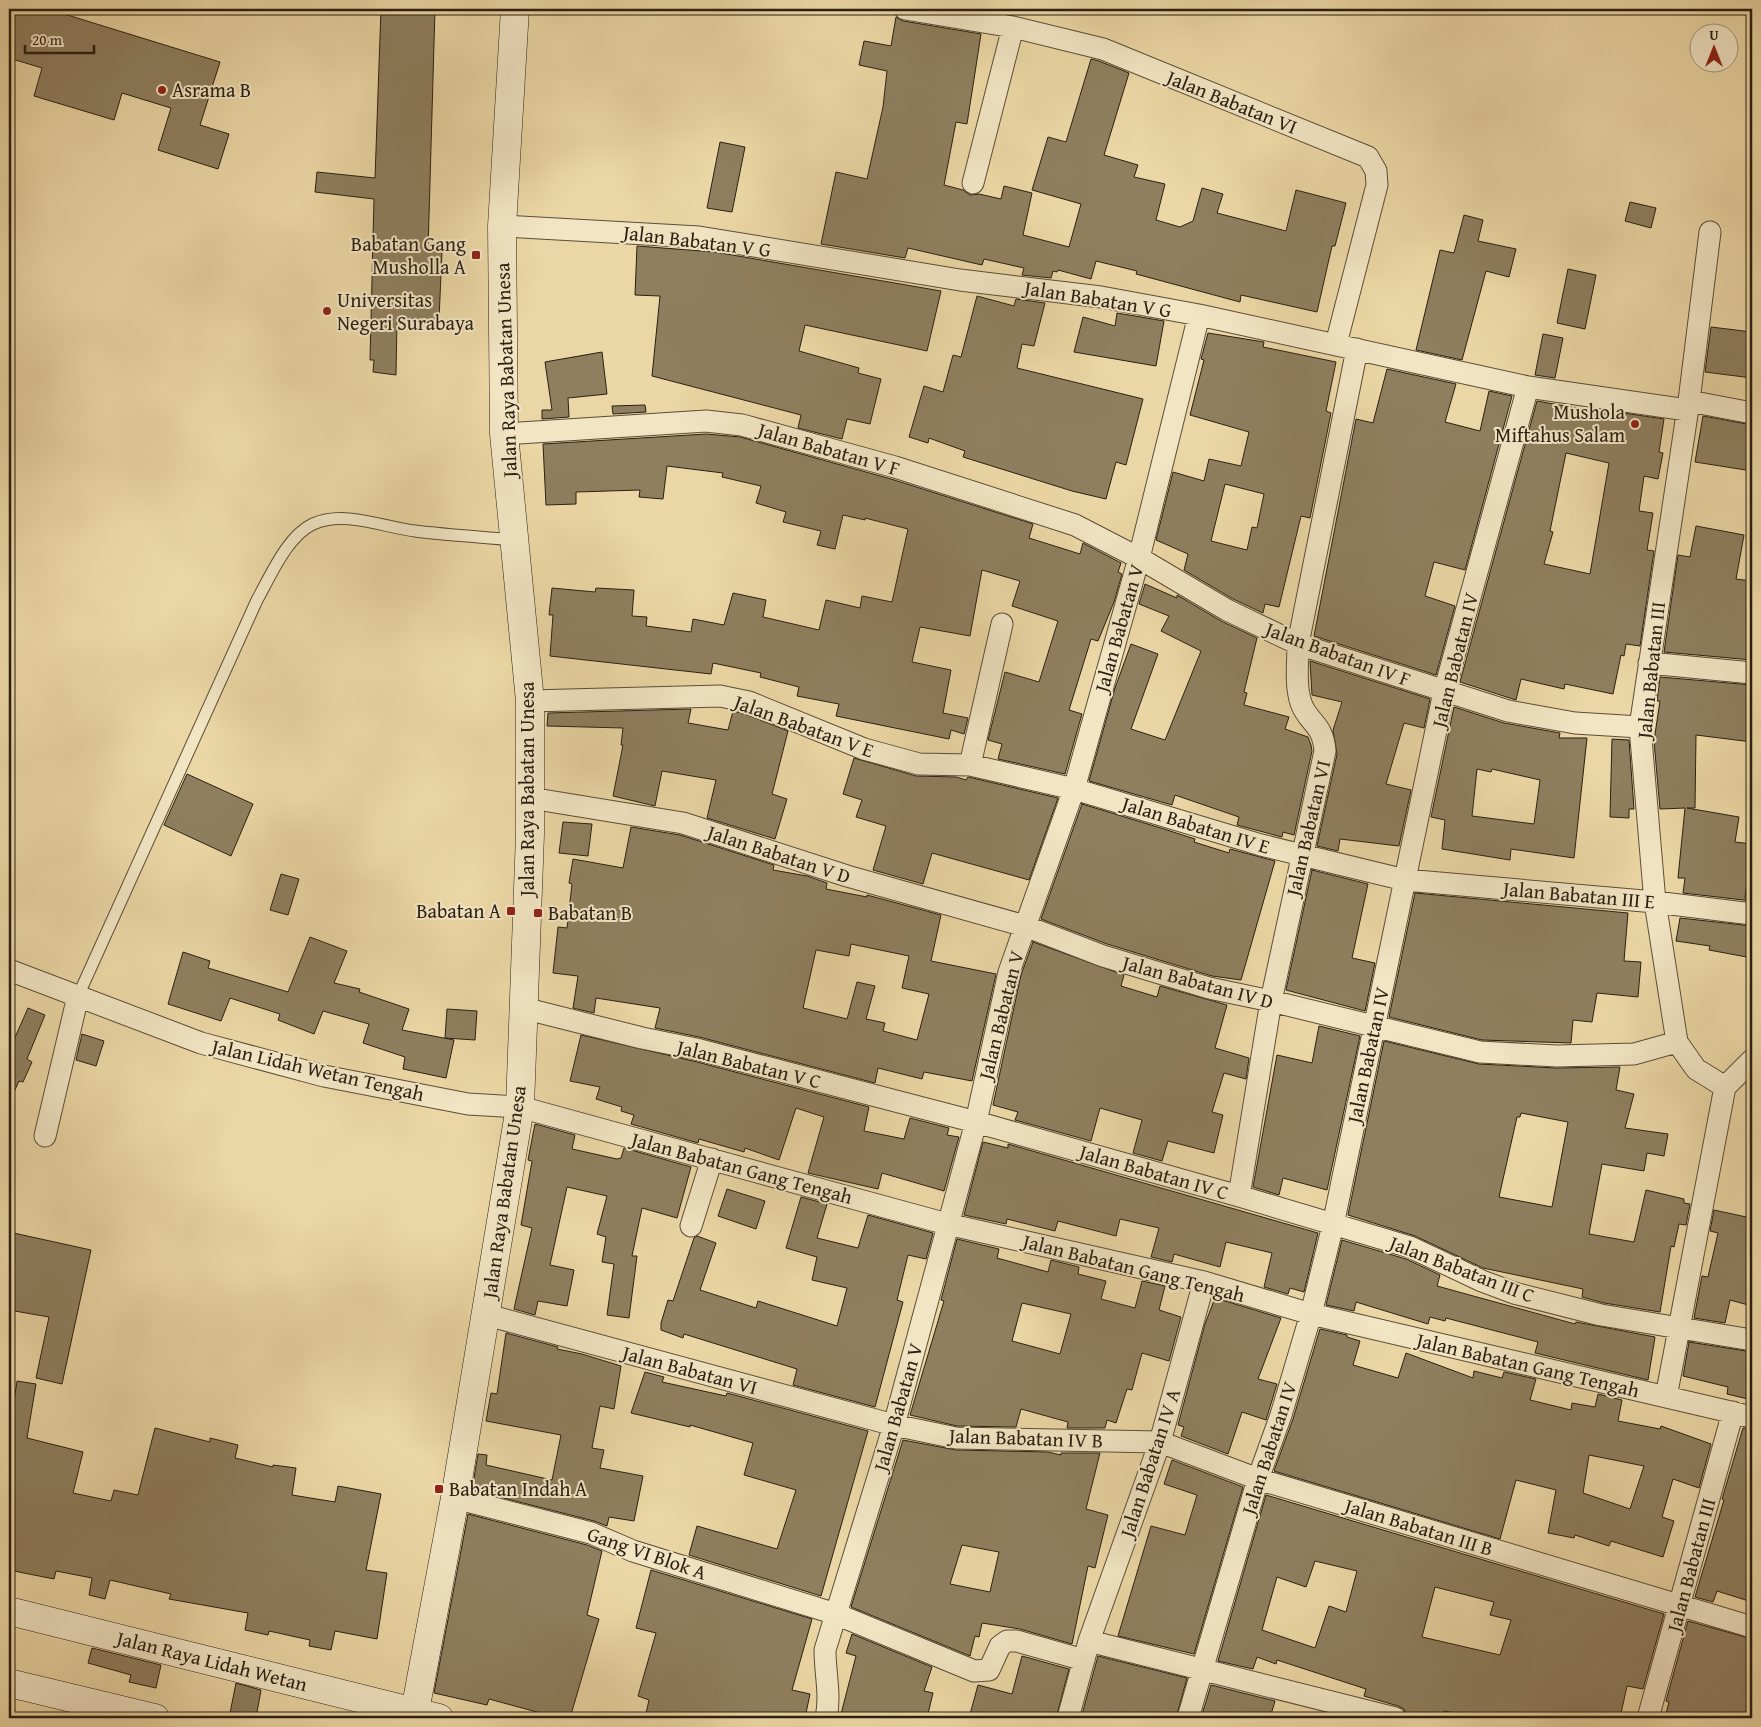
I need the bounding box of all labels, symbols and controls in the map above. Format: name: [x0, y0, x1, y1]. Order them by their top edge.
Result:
scale bar: [25, 22, 94, 54]
north arrow: [1688, 22, 1738, 72]
text: U: [1709, 25, 1719, 45]
text: 20 m: [32, 29, 63, 50]
street label: Jalan Babatan VI: [1160, 61, 1302, 141]
place label: Asrama B: [172, 75, 251, 104]
marker: Asrama B: [156, 84, 168, 96]
street label: Jalan Babatan V G: [619, 217, 773, 264]
place label: Babatan Gang Musholla A: [351, 229, 466, 281]
marker: Babatan Gang Musholla A: [470, 249, 482, 261]
street label: Jalan Raya Babatan Unesa: [487, 262, 524, 481]
street label: Jalan Babatan V G: [1020, 272, 1174, 324]
place label: Universitas Negeri Surabaya: [337, 285, 475, 337]
marker: Universitas Negeri Surabaya: [321, 305, 333, 317]
place label: Mushola Miftahus Salam: [1495, 397, 1626, 449]
street label: Jalan Babatan V F: [752, 414, 904, 483]
marker: Mushola Miftahus Salam: [1629, 418, 1641, 430]
street label: Jalan Babatan V: [1086, 560, 1151, 698]
street label: Jalan Babatan IV: [1423, 589, 1485, 733]
street label: Jalan Babatan III: [1629, 600, 1672, 743]
street label: Jalan Babatan IV F: [1259, 613, 1415, 693]
street label: Jalan Raya Babatan Unesa: [512, 681, 541, 899]
street label: Jalan Babatan V E: [727, 686, 878, 764]
street label: Jalan Babatan VI: [1277, 757, 1337, 902]
street label: Jalan Babatan IV E: [1116, 787, 1274, 861]
street label: Jalan Babatan V D: [701, 816, 854, 890]
street label: Jalan Babatan III E: [1499, 873, 1656, 916]
place label: Babatan A: [416, 896, 501, 925]
place label: Babatan B: [548, 898, 632, 927]
marker: Babatan A: [505, 905, 517, 917]
marker: Babatan B: [532, 907, 544, 919]
street label: Jalan Babatan V: [970, 947, 1031, 1085]
street label: Jalan Babatan IV D: [1117, 947, 1277, 1016]
street label: Jalan Babatan IV: [1338, 984, 1396, 1129]
street label: Jalan Lidah Wetan Tengah: [206, 1030, 427, 1108]
street label: Jalan Babatan V C: [671, 1031, 824, 1095]
street label: Jalan Raya Babatan Unesa: [474, 1083, 533, 1303]
street label: Jalan Babatan Gang Tengah: [625, 1123, 856, 1211]
street label: Jalan Babatan IV C: [1073, 1136, 1232, 1207]
street label: Jalan Babatan Gang Tengah: [1017, 1225, 1248, 1309]
street label: Jalan Babatan III C: [1383, 1227, 1539, 1310]
street label: Jalan Babatan Gang Tengah: [1411, 1324, 1642, 1404]
street label: Jalan Babatan VI: [617, 1337, 761, 1401]
street label: Jalan Babatan V: [865, 1339, 930, 1477]
street label: Jalan Babatan IV: [1232, 1378, 1304, 1521]
street label: Jalan Babatan IV A: [1111, 1385, 1187, 1544]
street label: Jalan Babatan IV B: [945, 1420, 1104, 1455]
place label: Babatan Indah A: [449, 1474, 587, 1503]
marker: Babatan Indah A: [433, 1483, 445, 1495]
street label: Jalan Babatan III B: [1339, 1489, 1497, 1563]
street label: Jalan Babatan III: [1658, 1495, 1722, 1638]
street label: Gang VI Blok A: [584, 1519, 711, 1586]
street label: Jalan Raya Lidah Wetan: [111, 1622, 310, 1698]

